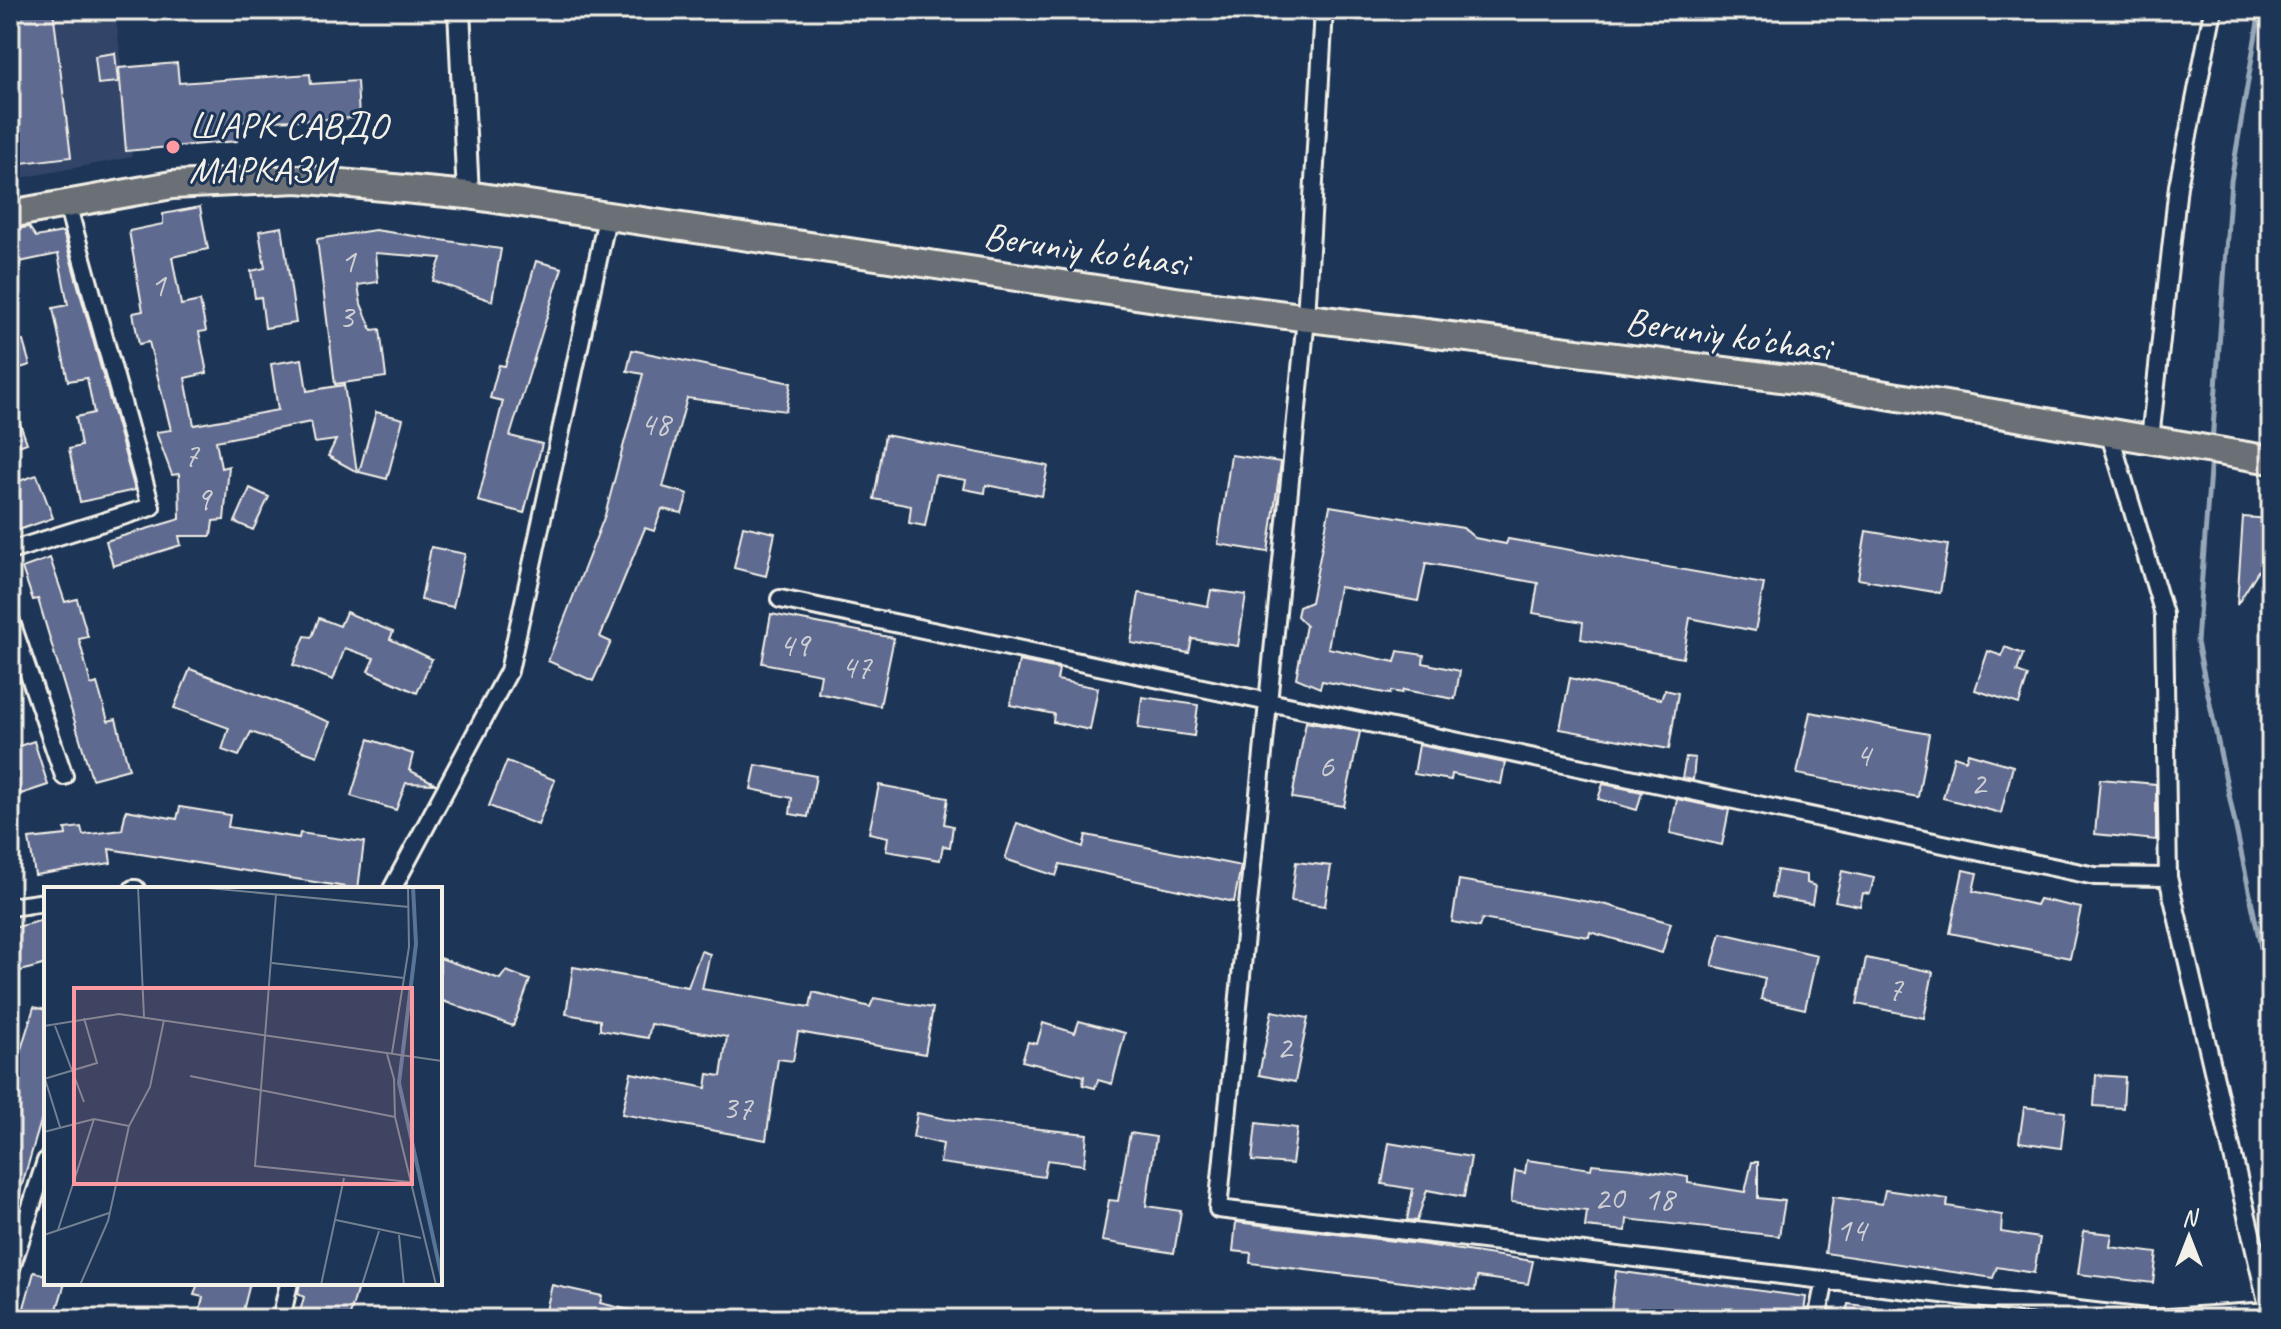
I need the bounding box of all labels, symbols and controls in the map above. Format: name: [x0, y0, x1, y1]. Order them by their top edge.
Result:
place label: ШАРК САВДО МАРКАЗИ: [189, 102, 391, 193]
marker: ШАРК САВДО МАРКАЗИ: [164, 138, 182, 156]
street label: Beruniy ko'chasi: [981, 212, 1195, 288]
house number: 1: [340, 239, 357, 282]
house number: 1: [150, 263, 167, 306]
house number: 3: [338, 295, 356, 338]
street label: Beruniy ko'chasi: [1623, 297, 1837, 373]
house number: 48: [640, 402, 674, 445]
house number: 7: [183, 433, 200, 476]
house number: 9: [195, 477, 213, 520]
house number: 49: [779, 623, 812, 666]
house number: 47: [841, 645, 873, 688]
house number: 4: [1855, 733, 1874, 776]
house number: 6: [1318, 744, 1335, 787]
house number: 2: [1970, 761, 1988, 804]
inset map: [44, 887, 442, 1285]
house number: 7: [1887, 967, 1904, 1010]
house number: 2: [1276, 1025, 1294, 1068]
house number: 37: [722, 1086, 754, 1129]
house number: 20: [1594, 1176, 1627, 1219]
house number: 18: [1644, 1177, 1678, 1220]
north arrow: [2149, 1197, 2229, 1277]
text: N: [2182, 1204, 2199, 1232]
house number: 14: [1836, 1208, 1870, 1251]

